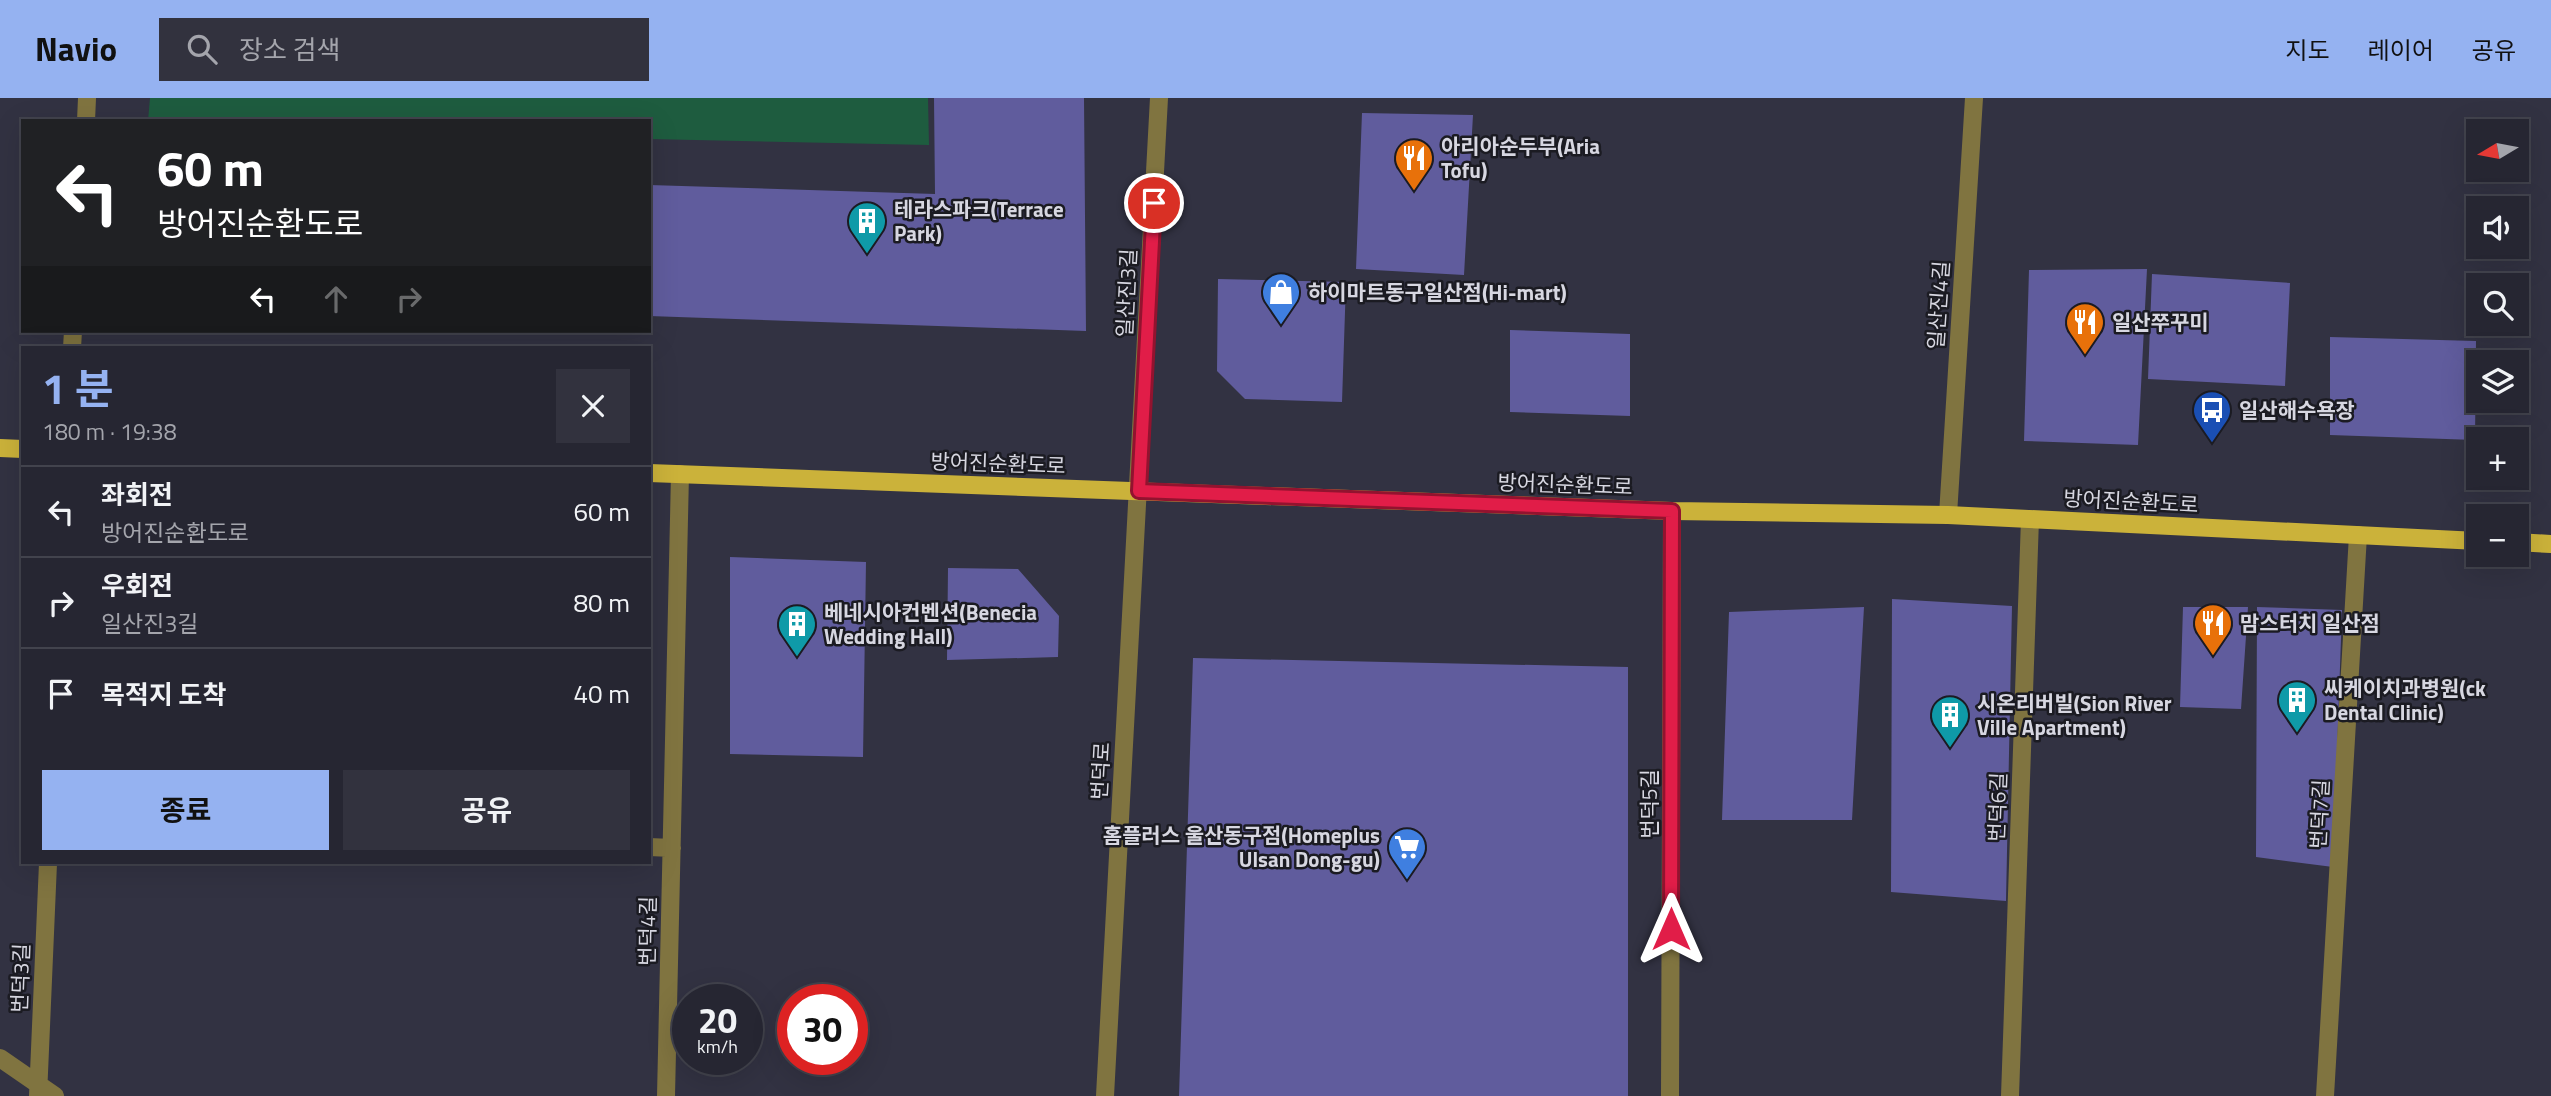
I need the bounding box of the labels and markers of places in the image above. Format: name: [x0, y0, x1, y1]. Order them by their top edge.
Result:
place label: 아리아순두부(Aria Tofu): [1441, 130, 1600, 186]
restaurant icon: 아리아순두부(Aria Tofu): [1393, 137, 1435, 192]
pin: [1124, 173, 1184, 233]
place label: 테라스파크(Terrace Park): [894, 193, 1064, 249]
building icon: 테라스파크(Terrace Park): [846, 200, 888, 255]
shop icon: 하이마트동구일산점(Hi-mart): [1260, 271, 1302, 326]
place label: 하이마트동구일산점(Hi-mart): [1308, 276, 1567, 308]
restaurant icon: 일산쭈꾸미: [2064, 301, 2106, 356]
place label: 일산쭈꾸미: [2112, 306, 2209, 338]
bus stop icon: 일산해수욕장: [2191, 389, 2233, 444]
place label: 일산해수욕장: [2239, 394, 2355, 426]
place label: 베네시아컨벤션(Benecia Wedding Hall): [824, 596, 1037, 652]
restaurant icon: 맘스터치 일산점: [2192, 602, 2234, 657]
building icon: 베네시아컨벤션(Benecia Wedding Hall): [776, 603, 818, 658]
place label: 맘스터치 일산점: [2240, 607, 2380, 639]
place label: 씨케이치과병원(ck Dental Clinic): [2324, 672, 2486, 728]
building icon: 씨케이치과병원(ck Dental Clinic): [2276, 679, 2318, 734]
place label: 시온리버빌(Sion River Ville Apartment): [1977, 687, 2172, 743]
building icon: 시온리버빌(Sion River Ville Apartment): [1929, 694, 1971, 749]
place label: 홈플러스 울산동구점(Homeplus Ulsan Dong-gu): [1103, 819, 1380, 875]
supermarket icon: 홈플러스 울산동구점(Homeplus Ulsan Dong-gu): [1386, 826, 1428, 881]

